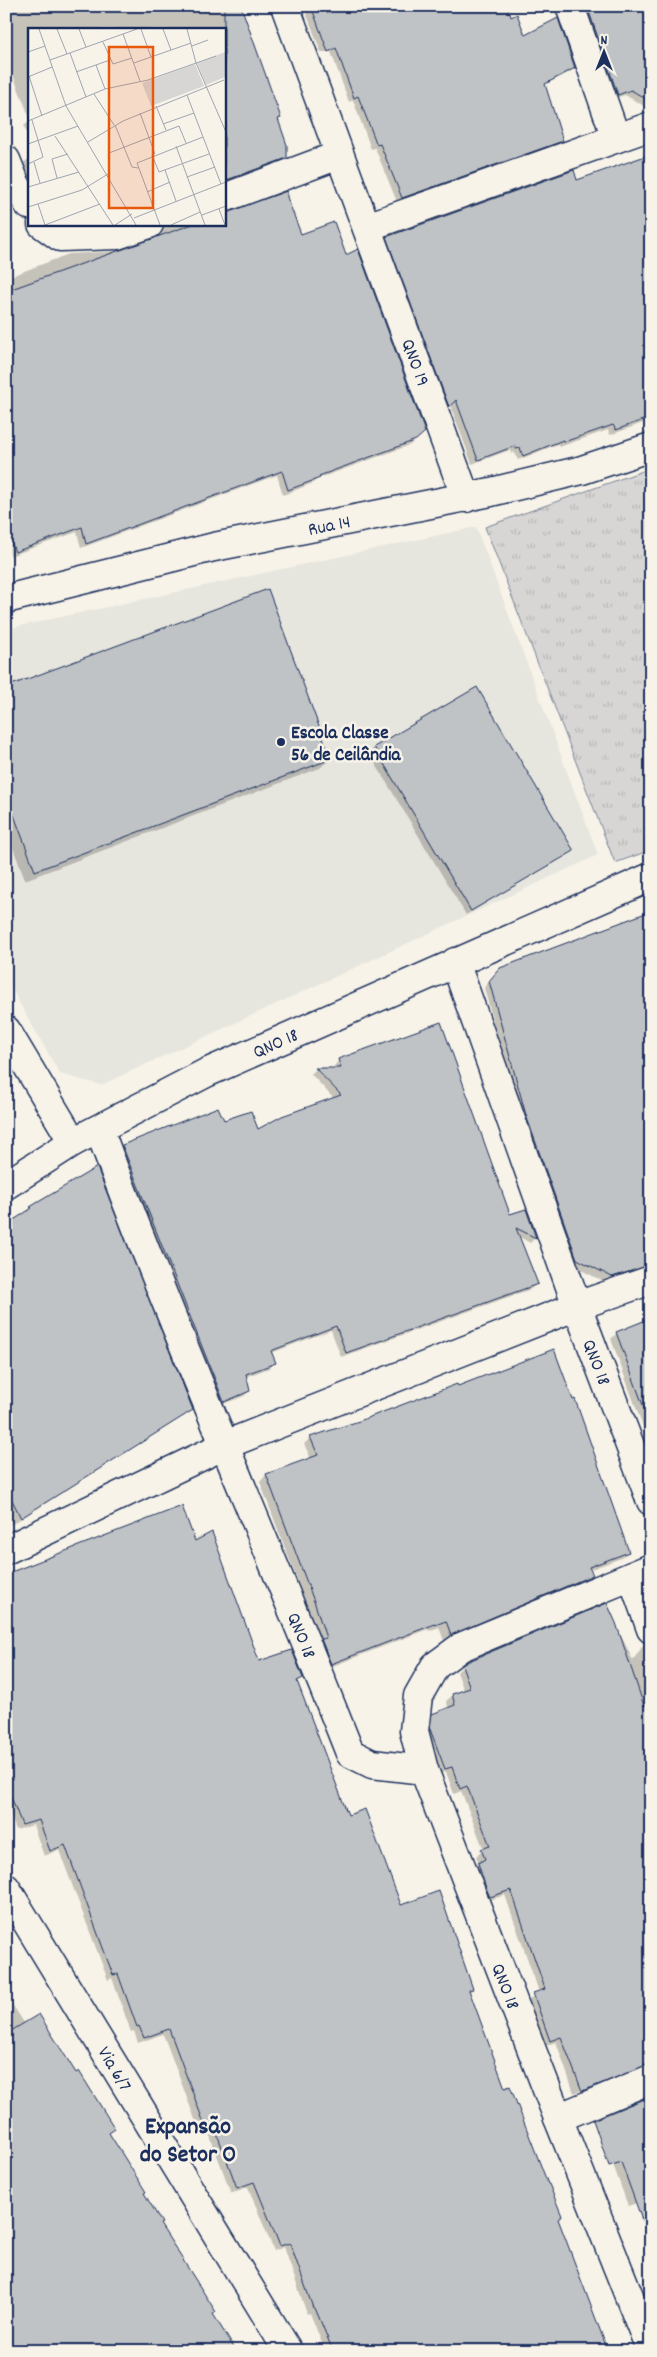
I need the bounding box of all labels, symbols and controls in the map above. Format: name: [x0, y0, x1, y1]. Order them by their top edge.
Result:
inset map: [28, 28, 225, 225]
north arrow: [580, 28, 630, 78]
text: N: [601, 31, 608, 51]
street label: QNO 19: [393, 336, 435, 391]
street label: Rua 14: [306, 510, 353, 545]
place label: Escola Classe 56 de Ceilândia: [291, 721, 401, 770]
marker: Escola Classe 56 de Ceilândia: [275, 736, 287, 748]
street label: QNO 18: [249, 1023, 304, 1067]
street label: QNO 18: [574, 1336, 616, 1390]
street label: QNO 18: [278, 1609, 321, 1663]
street label: QNO 18: [483, 1960, 525, 2014]
street label: Via 6/7: [89, 2042, 137, 2097]
district label: Expansão do Setor O: [140, 2111, 236, 2173]

